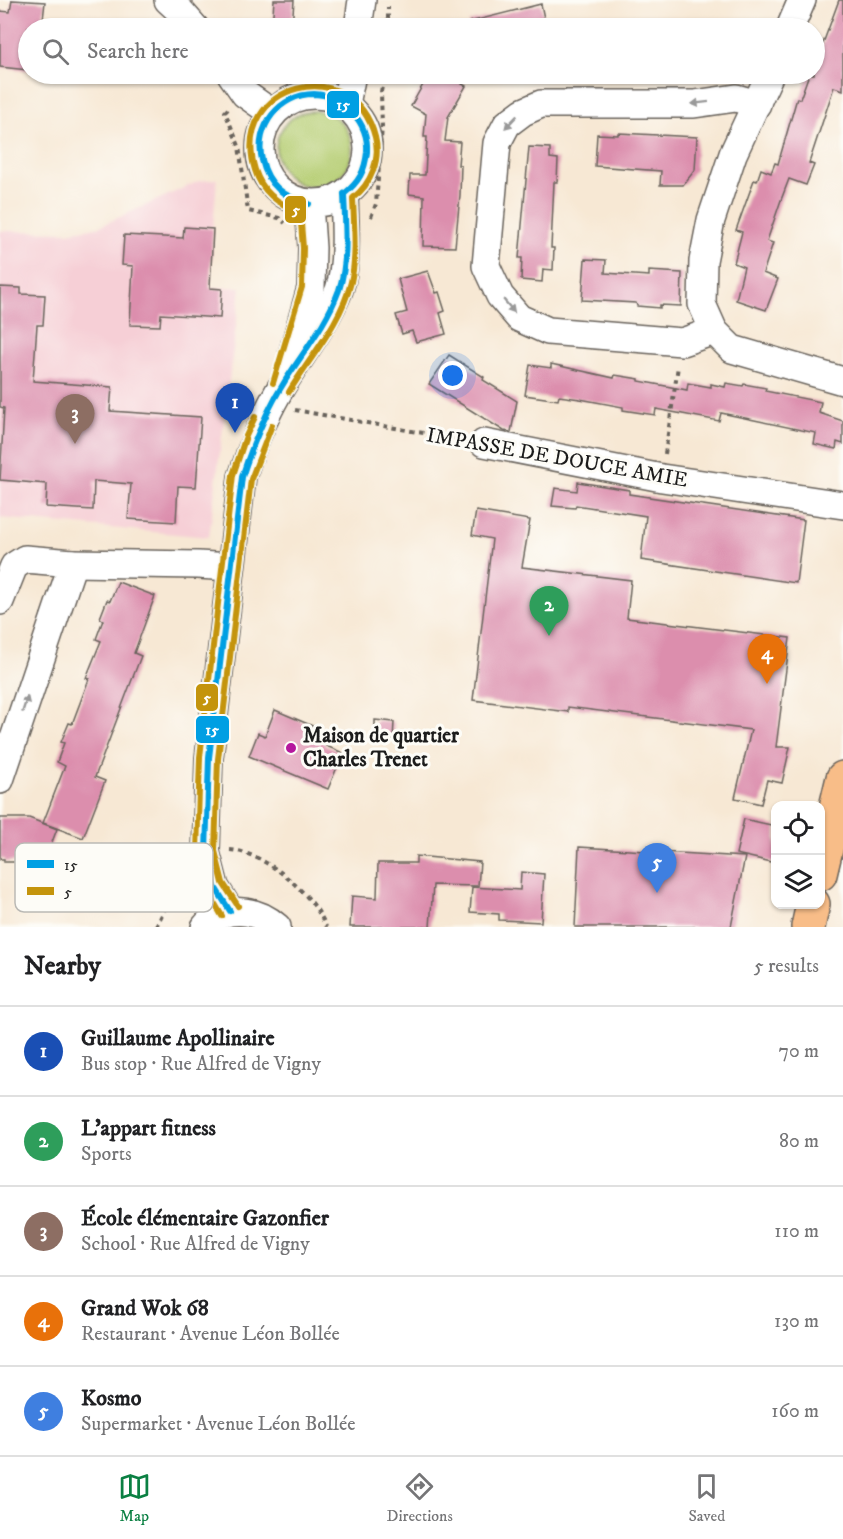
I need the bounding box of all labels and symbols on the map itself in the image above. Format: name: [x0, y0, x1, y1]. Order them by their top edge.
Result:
line badge: 15: [326, 90, 360, 119]
text: 15: [336, 95, 350, 115]
one-way arrow: [690, 98, 709, 108]
one-way arrow: [505, 115, 519, 129]
line badge: 5: [284, 195, 307, 224]
text: 5: [291, 200, 300, 220]
one-way arrow: [502, 298, 515, 314]
your location: [438, 361, 467, 390]
pin: 1: [216, 384, 254, 433]
pin: 3: [56, 394, 94, 444]
street label: IMPASSE DE DOUCE AMIE: [424, 422, 690, 494]
pin: 2: [530, 586, 568, 636]
pin: 4: [748, 634, 786, 684]
line badge: 5: [195, 683, 219, 712]
text: 5: [202, 688, 211, 708]
one-way arrow: [21, 695, 31, 713]
line badge: 15: [195, 715, 230, 744]
text: 15: [205, 720, 219, 740]
place label: Maison de quartier Charles Trenet: [303, 723, 460, 773]
marker: Maison de quartier Charles Trenet: [284, 741, 298, 755]
legend: [15, 843, 213, 912]
pin: 5: [638, 844, 676, 893]
text: 15: [64, 855, 78, 875]
text: 5: [64, 882, 72, 902]

